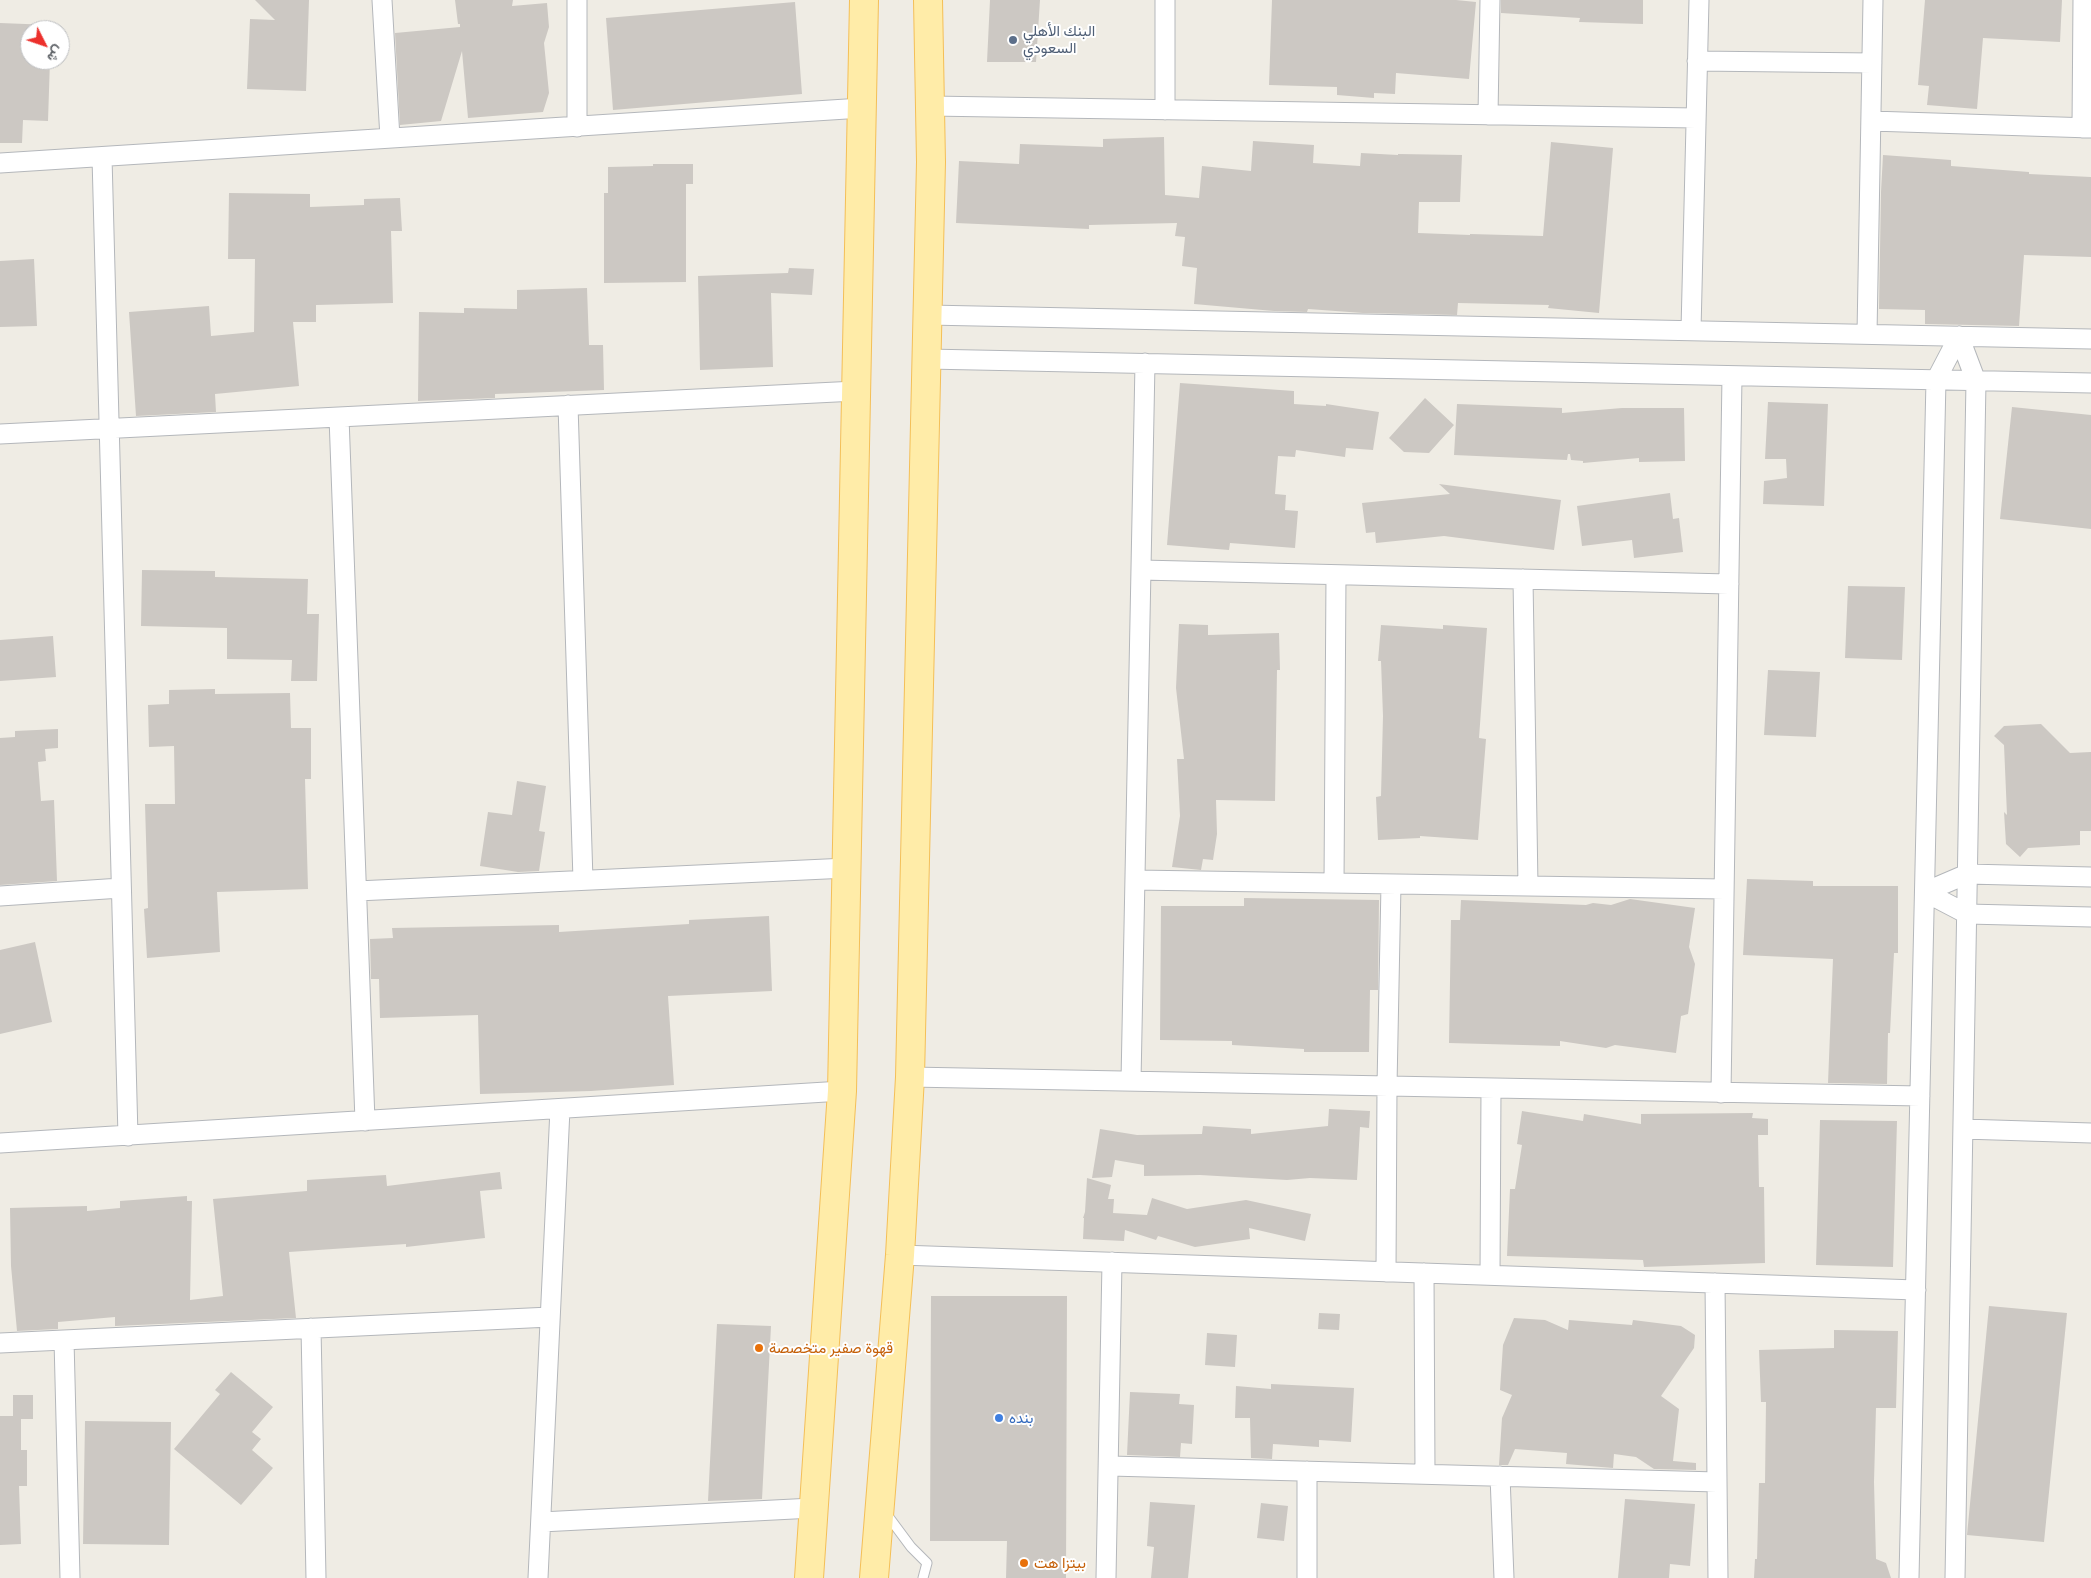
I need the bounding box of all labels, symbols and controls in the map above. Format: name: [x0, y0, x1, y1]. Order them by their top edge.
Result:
north arrow: [20, 20, 70, 70]
place label: البنك الأهلي السعودي: [1023, 22, 1095, 57]
marker: البنك الأهلي السعودي: [1007, 34, 1019, 46]
text: ش: [44, 43, 67, 66]
place label: قهوة صفير متخصصة: [769, 1339, 893, 1357]
marker: قهوة صفير متخصصة: [753, 1342, 765, 1354]
place label: بنده: [1009, 1409, 1033, 1427]
marker: بنده: [993, 1412, 1005, 1424]
place label: بيتزا هت: [1034, 1554, 1086, 1572]
marker: بيتزا هت: [1018, 1557, 1030, 1569]

